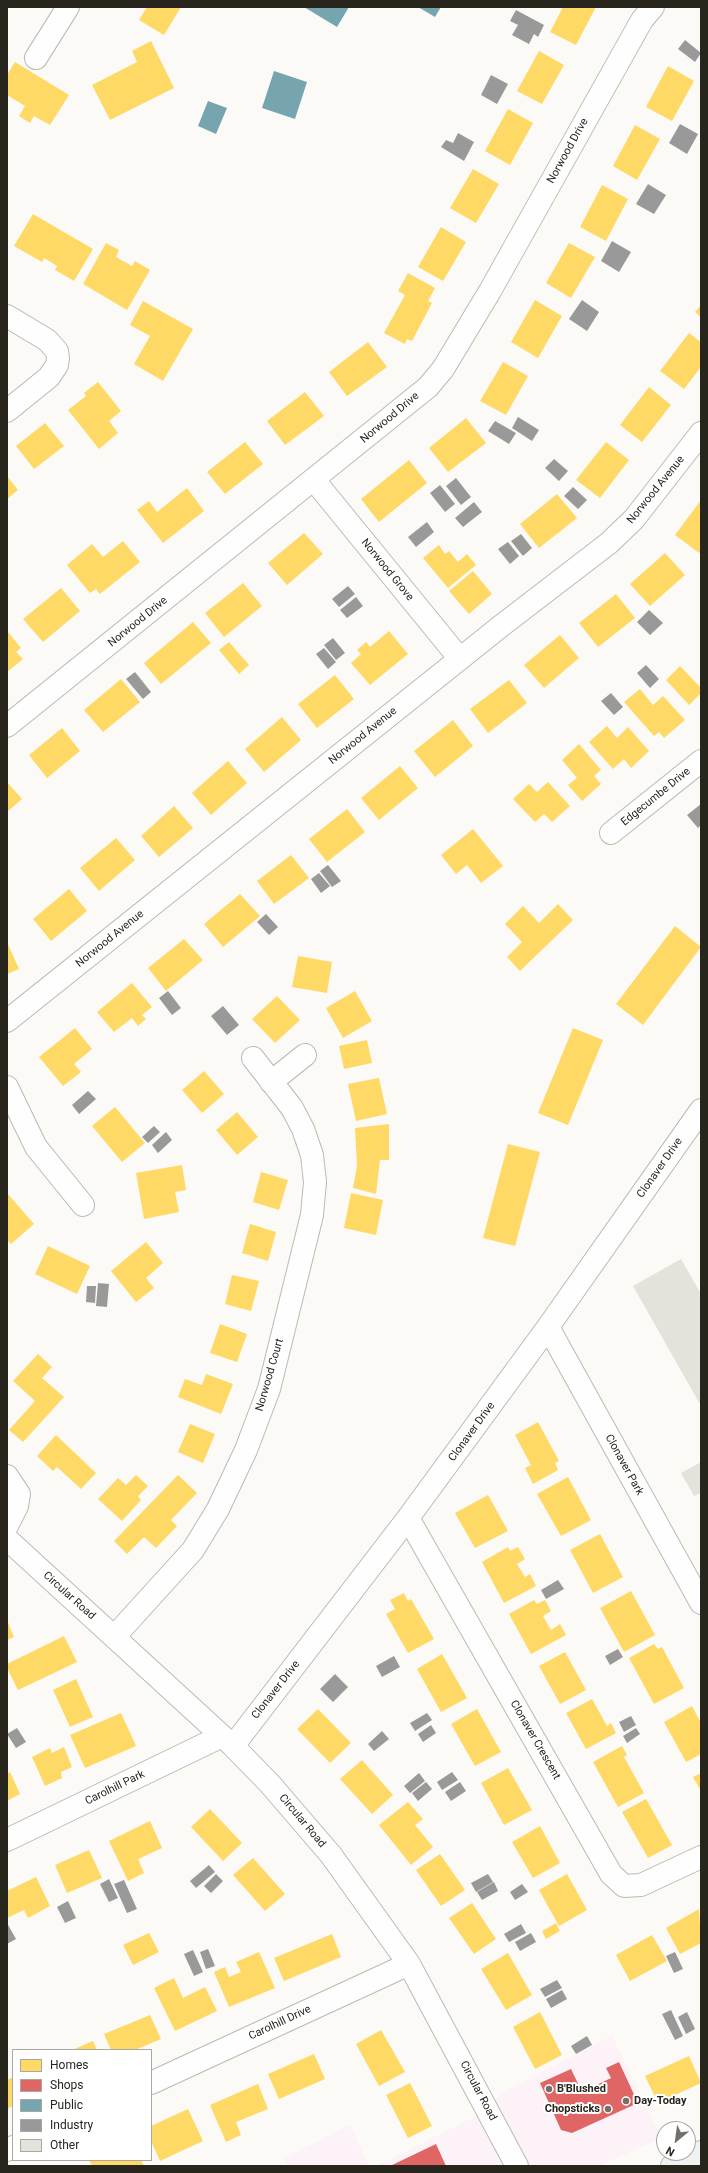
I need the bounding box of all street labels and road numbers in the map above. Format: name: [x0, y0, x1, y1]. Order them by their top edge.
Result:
street label: Norwood Drive: [545, 116, 591, 186]
street label: Norwood Drive: [358, 390, 422, 446]
street label: Norwood Avenue: [625, 453, 687, 527]
street label: Norwood Grove: [358, 536, 416, 604]
street label: Norwood Drive: [106, 594, 170, 650]
street label: Norwood Avenue: [326, 705, 400, 767]
street label: Edgecumbe Drive: [619, 765, 693, 829]
street label: Norwood Avenue: [73, 908, 147, 970]
street label: Clonaver Drive: [634, 1135, 686, 1201]
street label: Norwood Court: [253, 1337, 287, 1413]
street label: Clonaver Drive: [446, 1400, 498, 1464]
street label: Clonaver Park: [602, 1432, 646, 1498]
street label: Circular Road: [40, 1569, 98, 1623]
street label: Clonaver Drive: [249, 1658, 303, 1722]
street label: Clonaver Crescent: [507, 1698, 563, 1782]
street label: Carolhill Park: [83, 1768, 147, 1808]
street label: Circular Road: [276, 1792, 328, 1850]
street label: Carolhill Drive: [247, 2003, 313, 2043]
street label: Circular Road: [457, 2059, 499, 2123]

